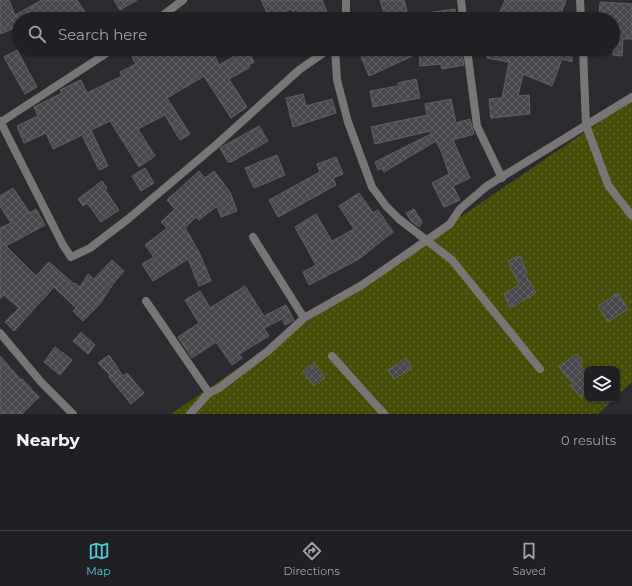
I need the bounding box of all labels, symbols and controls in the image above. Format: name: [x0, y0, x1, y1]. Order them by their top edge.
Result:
search box: [12, 12, 620, 56]
icon: search: [26, 23, 48, 45]
text: Search here: [58, 25, 147, 44]
map controls: [584, 366, 620, 402]
button: layers: [584, 366, 620, 402]
text: Nearby: [16, 430, 80, 450]
text: 0 results: [561, 432, 616, 448]
tab: Map: [86, 540, 111, 578]
tab: Directions: [284, 540, 340, 578]
tab: Saved: [513, 540, 546, 578]

